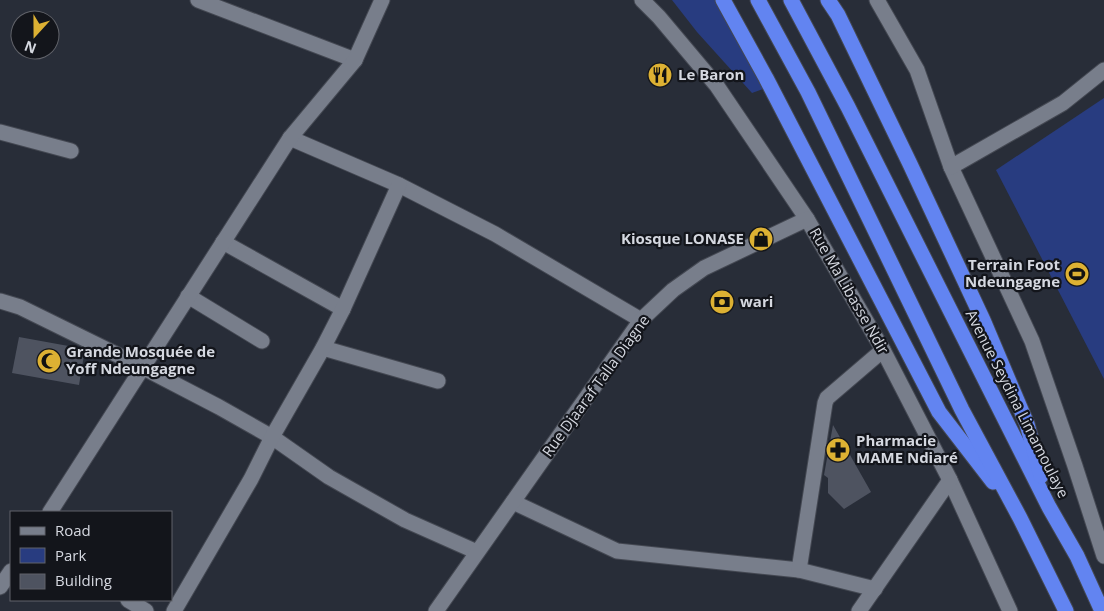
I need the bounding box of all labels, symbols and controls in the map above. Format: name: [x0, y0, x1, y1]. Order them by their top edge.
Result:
north arrow: [10, 10, 60, 60]
text: N: [21, 37, 39, 59]
restaurant icon: Le Baron: [647, 62, 673, 88]
place label: Le Baron: [678, 64, 744, 84]
street label: Rue Ma Libasse Ndir: [806, 224, 894, 357]
shop icon: Kiosque LONASE: [748, 226, 774, 252]
place label: Kiosque LONASE: [621, 228, 744, 248]
place label: Terrain Foot Ndeungagne: [965, 254, 1060, 291]
sports icon: Terrain Foot Ndeungagne: [1064, 261, 1090, 287]
bank icon: wari: [709, 289, 735, 315]
place label: wari: [740, 291, 773, 311]
street label: Avenue Seydina Limamoulaye: [962, 306, 1074, 501]
street label: Rue Djaaraf Talla Diagne: [537, 310, 653, 460]
place label: Grande Mosquée de Yoff Ndeungagne: [66, 341, 215, 378]
mosque icon: Grande Mosquée de Yoff Ndeungagne: [36, 348, 62, 374]
place label: Pharmacie MAME Ndiaré: [856, 430, 958, 467]
pharmacy icon: Pharmacie MAME Ndiaré: [825, 437, 851, 463]
legend: [10, 511, 172, 601]
text: Road: [55, 520, 91, 540]
text: Park: [55, 545, 86, 565]
text: Building: [55, 570, 112, 590]

